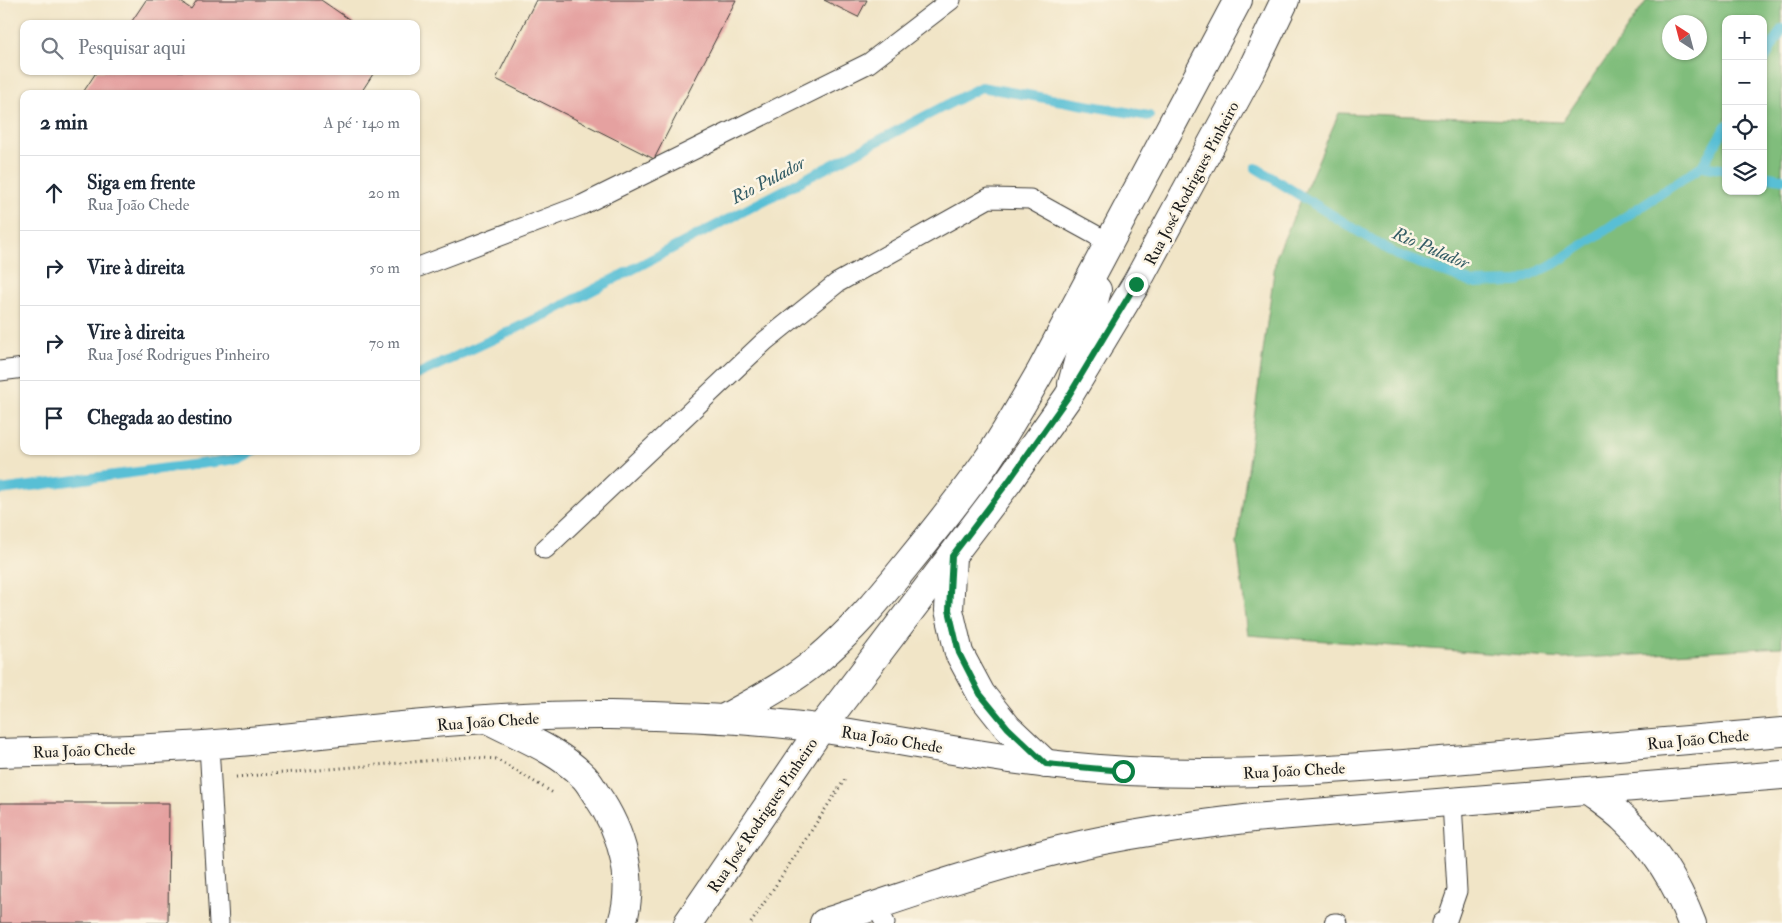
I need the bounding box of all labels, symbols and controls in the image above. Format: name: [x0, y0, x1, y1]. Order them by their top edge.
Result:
north arrow: [1662, 15, 1707, 60]
map controls: [1722, 15, 1767, 195]
button: +: [1722, 15, 1767, 60]
search box: [20, 20, 420, 75]
icon: search: [38, 34, 66, 62]
text: Pesquisar aqui: [78, 36, 186, 60]
button: −: [1722, 60, 1767, 105]
street label: Rua José Rodrigues Pinheiro: [1140, 98, 1245, 269]
button: locate: [1722, 105, 1767, 150]
text: 2 min: [40, 109, 88, 136]
text: A pé · 140 m: [324, 113, 400, 133]
button: layers: [1722, 150, 1767, 195]
water label: Rio Pulador: [726, 151, 810, 210]
text: Siga em frente: [87, 171, 195, 195]
icon: ahead: [40, 179, 68, 207]
text: 20 m: [368, 183, 400, 203]
text: Rua João Chede: [87, 195, 189, 215]
water label: Rio Pulador: [1388, 222, 1474, 275]
icon: right: [40, 254, 68, 282]
text: Vire à direita: [87, 256, 184, 280]
text: 50 m: [369, 258, 400, 278]
route end: [1125, 273, 1148, 296]
text: Vire à direita: [87, 321, 184, 345]
icon: right: [40, 329, 68, 357]
text: 70 m: [369, 333, 400, 353]
text: Rua José Rodrigues Pinheiro: [87, 345, 270, 365]
icon: arrive: [40, 404, 68, 432]
text: Chegada ao destino: [87, 406, 232, 430]
street label: Rua João Chede: [436, 708, 540, 737]
street label: Rua João Chede: [840, 722, 944, 759]
street label: Rua João Chede: [1646, 726, 1750, 755]
street label: Rua José Rodrigues Pinheiro: [703, 734, 823, 897]
street label: Rua João Chede: [33, 739, 136, 764]
street label: Rua João Chede: [1242, 758, 1346, 785]
route start: [1112, 760, 1135, 783]

